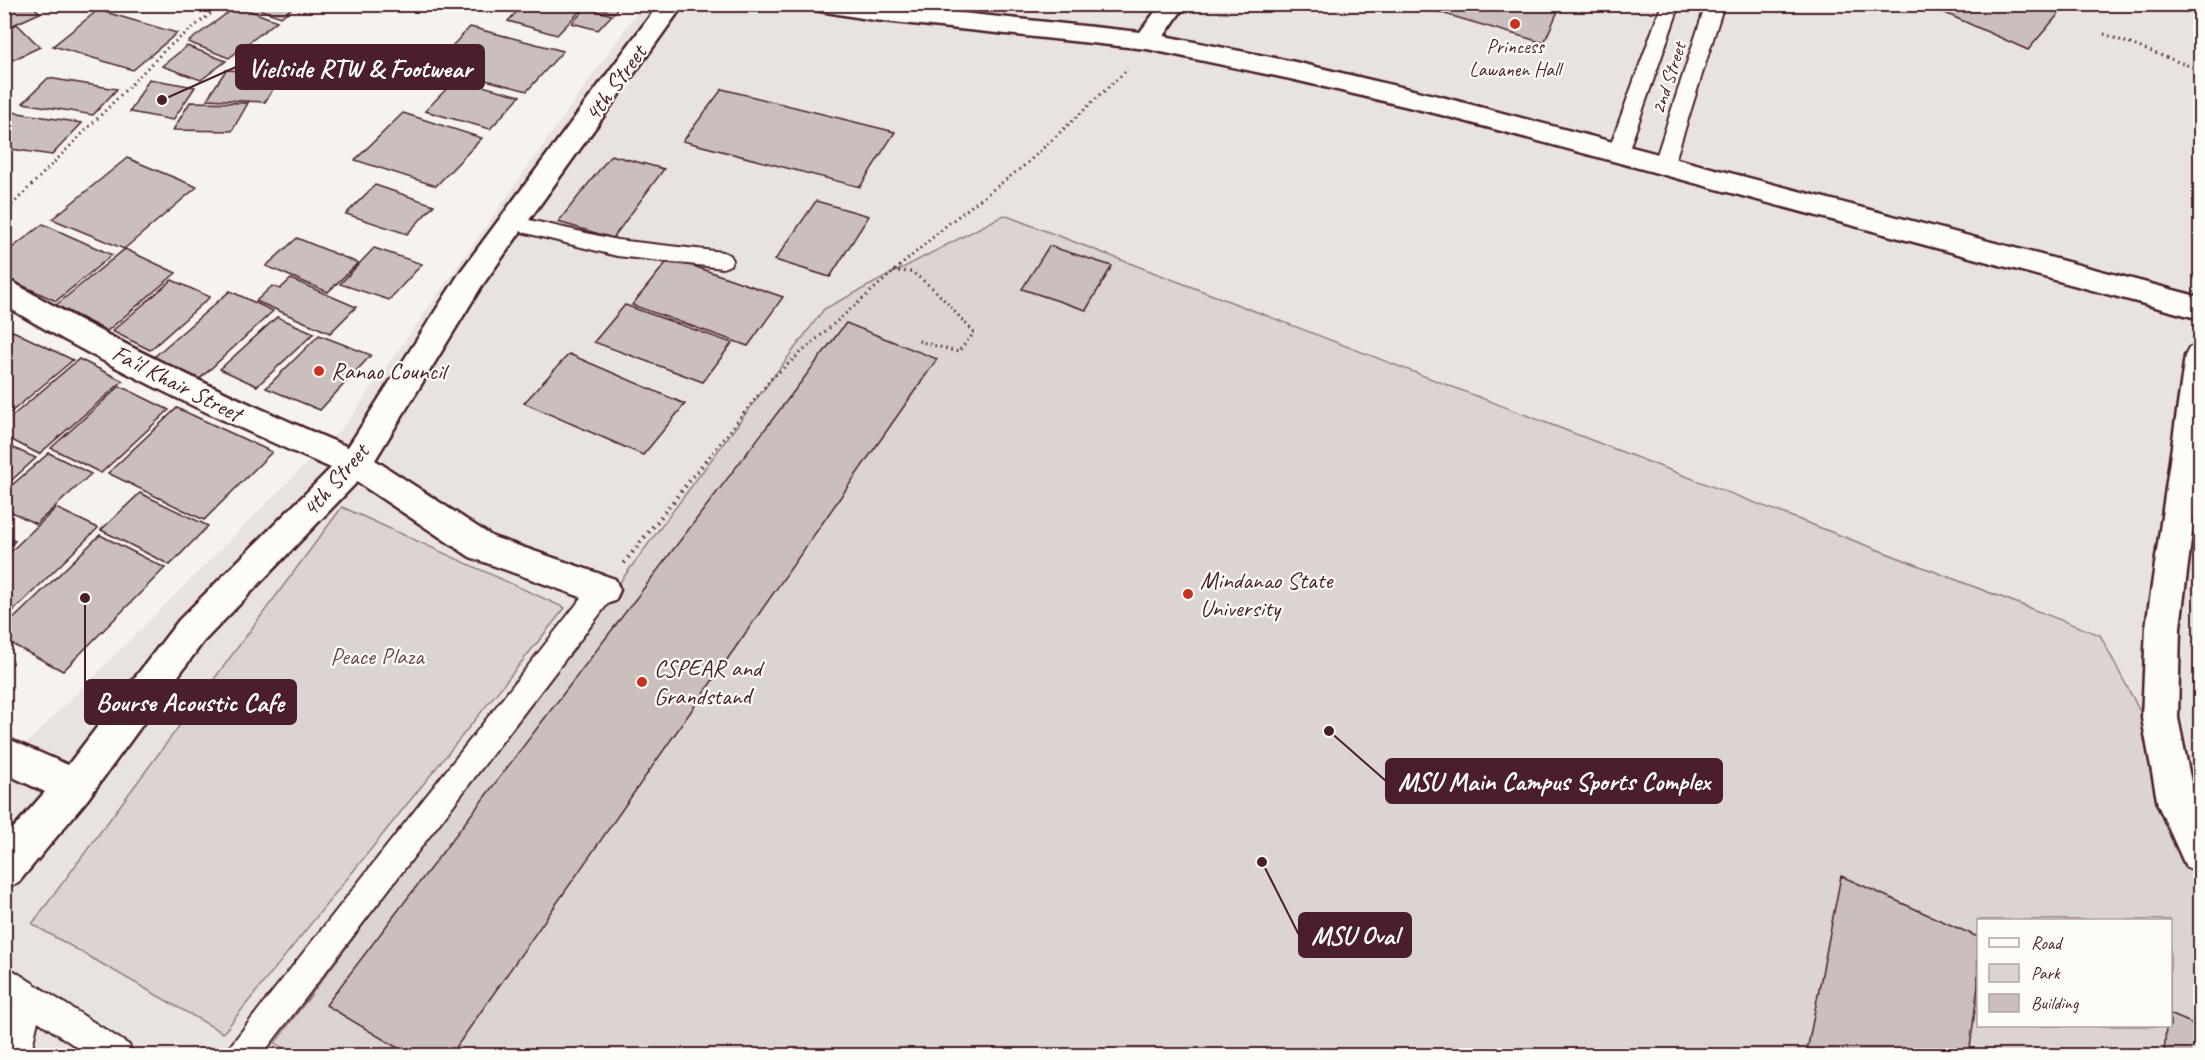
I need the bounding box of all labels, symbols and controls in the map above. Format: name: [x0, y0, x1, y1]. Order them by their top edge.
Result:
marker: Princess Lawanen Hall: [1508, 17, 1522, 31]
place label: Princess Lawanen Hall: [1469, 34, 1564, 82]
street label: 4th Street: [577, 37, 654, 127]
street label: 2nd Street: [1645, 37, 1693, 117]
callout: Vielside RTW & Footwear: [236, 45, 484, 89]
text: Vielside RTW & Footwear: [248, 52, 475, 85]
street label: Fa'il Khair Street: [107, 338, 249, 430]
place label: Ranao Council: [331, 356, 449, 386]
marker: Ranao Council: [312, 364, 326, 378]
street label: 4th Street: [295, 436, 376, 523]
place label: Mindanao State University: [1200, 565, 1334, 623]
marker: Mindanao State University: [1181, 587, 1195, 601]
park label: Peace Plaza: [330, 641, 425, 671]
place label: CSPEAR and Grandstand: [654, 653, 765, 711]
marker: CSPEAR and Grandstand: [635, 675, 649, 689]
callout: Bourse Acoustic Cafe: [85, 680, 296, 724]
text: Bourse Acoustic Cafe: [96, 686, 286, 719]
callout: MSU Main Campus Sports Complex: [1386, 759, 1722, 803]
text: MSU Main Campus Sports Complex: [1398, 765, 1712, 798]
callout: MSU Oval: [1299, 913, 1411, 957]
text: MSU Oval: [1311, 919, 1403, 952]
legend: [1977, 919, 2172, 1027]
text: Road: [2031, 932, 2064, 954]
text: Park: [2031, 962, 2061, 984]
text: Building: [2031, 992, 2080, 1014]

